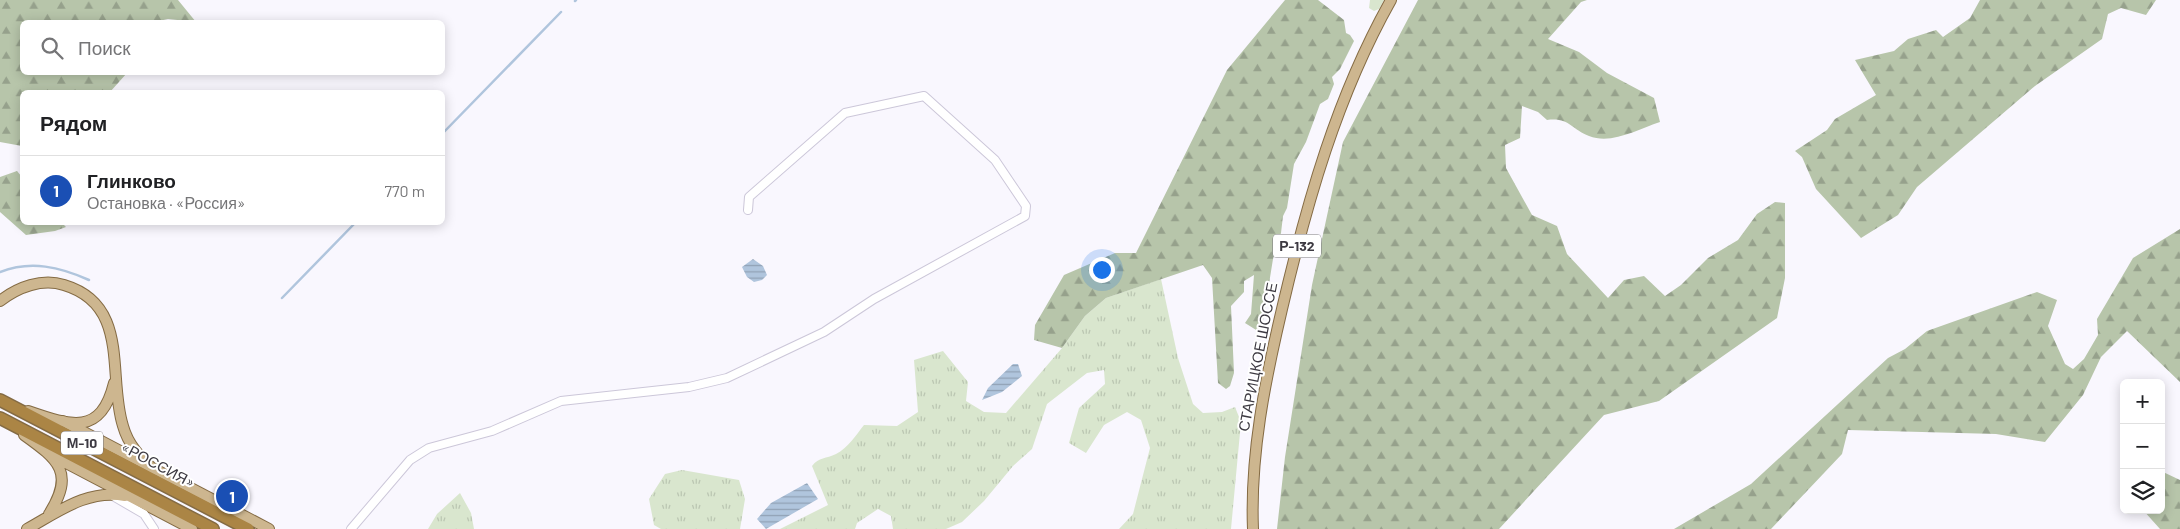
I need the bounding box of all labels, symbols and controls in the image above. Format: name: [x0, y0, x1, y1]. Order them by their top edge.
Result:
search box: [20, 20, 445, 75]
icon: search: [38, 34, 66, 62]
text: Поиск: [78, 36, 131, 59]
text: Рядом: [40, 110, 107, 135]
text: Глинково: [87, 169, 176, 192]
text: 1: [53, 181, 59, 200]
text: 770 m: [384, 181, 425, 200]
text: Остановка · «Россия»: [87, 193, 246, 212]
road number: Р-132: [1273, 235, 1321, 258]
your location: [1089, 257, 1115, 283]
street label: СТАРИЦКОЕ ШОССЕ: [1234, 281, 1280, 433]
map controls: [2120, 379, 2165, 514]
button: +: [2120, 379, 2165, 424]
button: −: [2120, 424, 2165, 469]
road number: М-10: [61, 432, 103, 454]
street label: «РОССИЯ»: [119, 437, 198, 491]
button: layers: [2120, 469, 2165, 514]
pin: 1: [216, 477, 248, 515]

